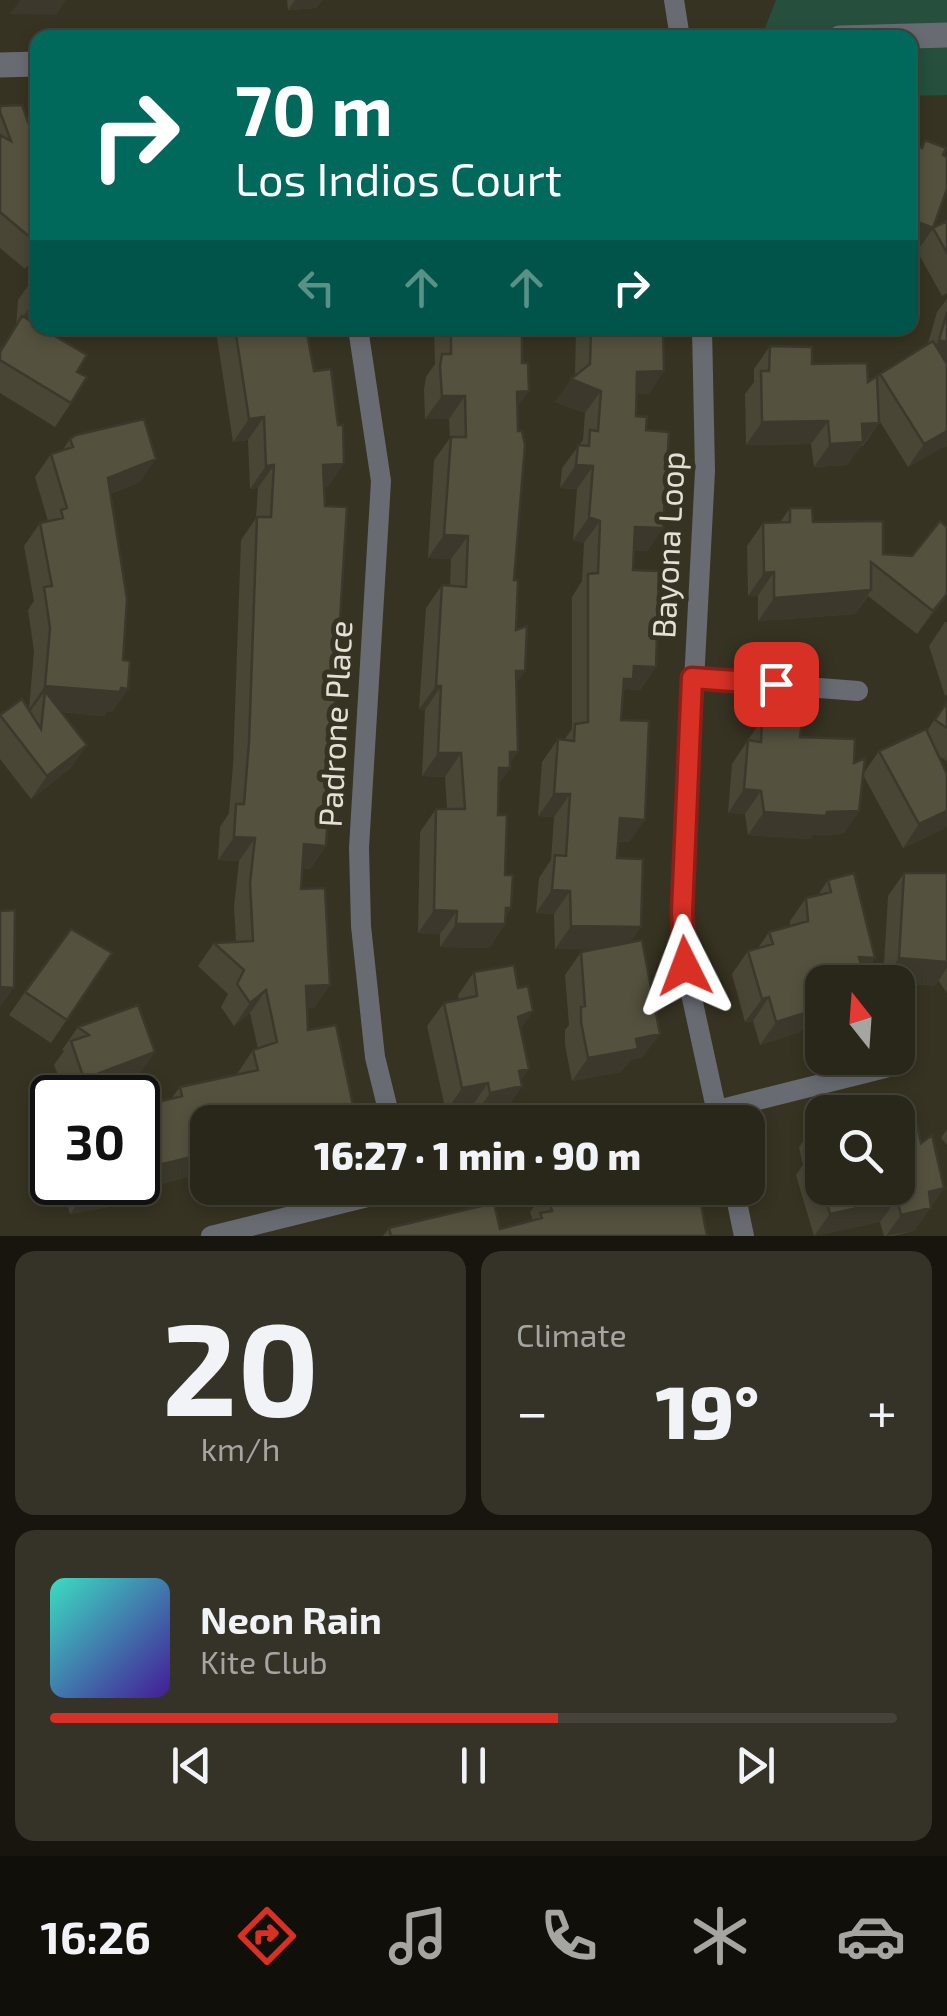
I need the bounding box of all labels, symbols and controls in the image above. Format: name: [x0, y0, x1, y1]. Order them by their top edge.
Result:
text: 70 m: [235, 66, 393, 150]
icon: right: [70, 70, 200, 200]
text: Los Indios Court: [235, 151, 562, 205]
icon: left: [289, 260, 344, 315]
icon: ahead: [394, 260, 449, 315]
icon: ahead: [499, 260, 554, 315]
icon: right: [604, 260, 659, 315]
street label: Bayona Loop: [643, 451, 691, 639]
street label: Padrone Place: [310, 620, 358, 828]
pin: [734, 642, 819, 727]
icon: arrive: [749, 657, 804, 712]
position arrow: [633, 914, 737, 1018]
north arrow: [805, 965, 915, 1075]
map controls: [805, 965, 915, 1205]
speed limit sign: 30: [30, 1075, 160, 1205]
button: search: [805, 1095, 915, 1205]
text: 16:27 · 1 min · 90 m: [314, 1132, 641, 1178]
text: 20: [162, 1286, 319, 1442]
text: Climate: [516, 1315, 627, 1353]
text: 19°: [655, 1364, 759, 1454]
text: −: [516, 1377, 548, 1443]
text: +: [867, 1377, 897, 1443]
text: km/h: [201, 1429, 280, 1467]
text: Neon Rain: [200, 1596, 382, 1642]
text: Kite Club: [200, 1642, 328, 1680]
icon: previous: [164, 1738, 219, 1793]
icon: pause: [446, 1738, 501, 1793]
icon: next: [728, 1738, 783, 1793]
icon: directions: [232, 1901, 302, 1971]
icon: music: [383, 1901, 453, 1971]
icon: phone: [534, 1901, 604, 1971]
icon: climate: [685, 1901, 755, 1971]
icon: car: [836, 1901, 906, 1971]
text: 16:26: [41, 1909, 151, 1963]

